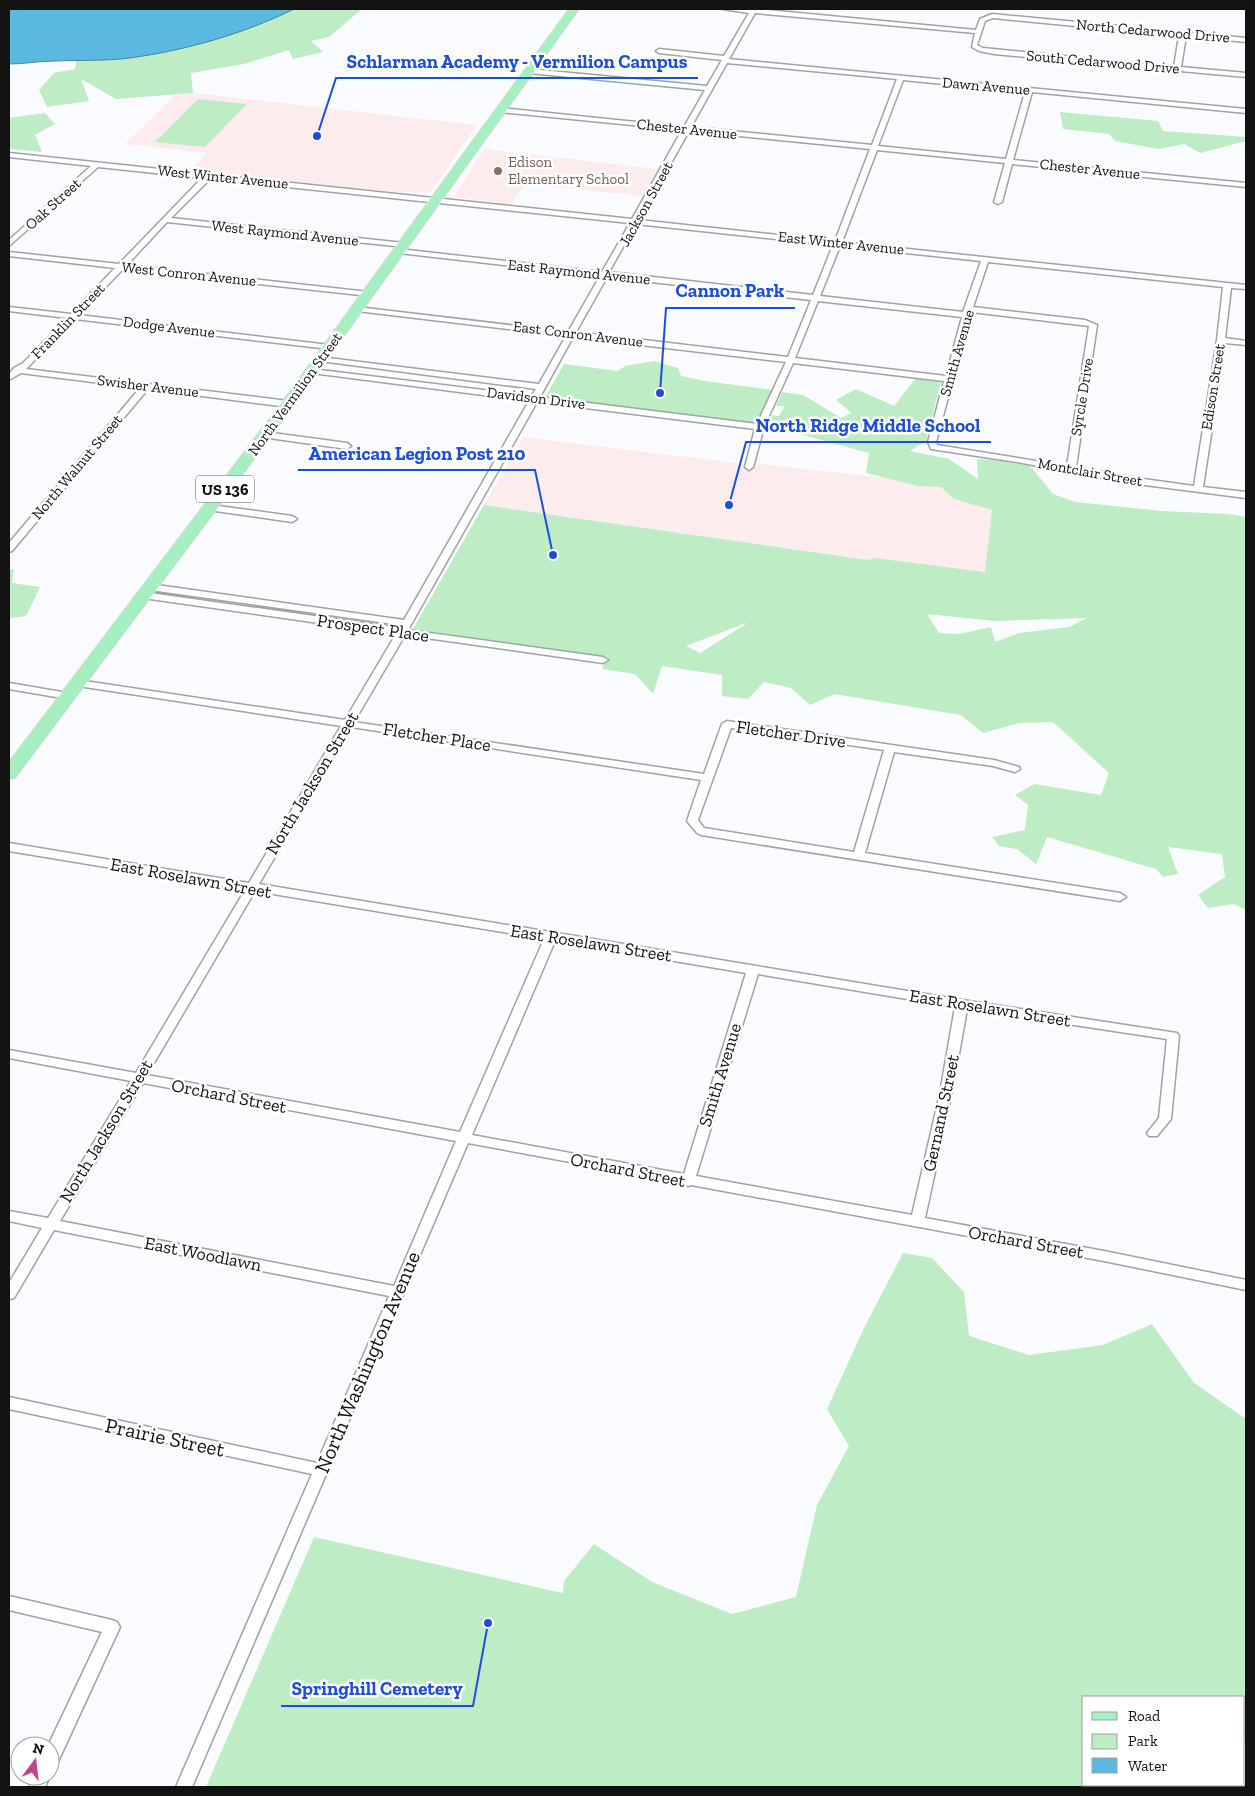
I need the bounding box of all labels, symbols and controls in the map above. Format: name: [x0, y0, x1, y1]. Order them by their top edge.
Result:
street label: North Cedarwood Drive: [1075, 15, 1231, 47]
callout: Schlarman Academy - Vermilion Campus: [336, 44, 698, 78]
street label: South Cedarwood Drive: [1026, 46, 1180, 78]
text: Schlarman Academy - Vermilion Campus: [347, 50, 688, 73]
street label: Dawn Avenue: [941, 73, 1031, 99]
street label: Chester Avenue: [636, 115, 738, 143]
place label: Edison Elementary School: [508, 153, 629, 188]
street label: Chester Avenue: [1039, 155, 1141, 183]
street label: Jackson Street: [615, 158, 677, 250]
street label: West Winter Avenue: [157, 161, 289, 193]
marker: Edison Elementary School: [492, 165, 504, 177]
street label: Oak Street: [21, 174, 85, 234]
street label: West Raymond Avenue: [211, 216, 359, 250]
street label: East Winter Avenue: [777, 227, 905, 259]
street label: East Raymond Avenue: [507, 256, 651, 288]
street label: West Conron Avenue: [121, 258, 257, 290]
callout: Cannon Park: [666, 274, 795, 308]
street label: Franklin Street: [27, 279, 109, 363]
text: Cannon Park: [676, 279, 785, 302]
street label: Smith Avenue: [936, 308, 978, 398]
street label: Dodge Avenue: [122, 312, 216, 342]
street label: East Conron Avenue: [512, 317, 644, 351]
street label: North Vermilion Street: [244, 328, 346, 459]
street label: Edison Street: [1197, 342, 1229, 431]
street label: Syrcle Drive: [1067, 357, 1097, 437]
street label: Swisher Avenue: [96, 371, 200, 401]
street label: Davidson Drive: [486, 383, 586, 413]
callout: North Ridge Middle School: [746, 408, 991, 442]
street label: North Walnut Street: [28, 410, 126, 523]
text: North Ridge Middle School: [756, 414, 981, 437]
callout: American Legion Post 210: [298, 436, 535, 470]
text: American Legion Post 210: [309, 442, 526, 465]
street label: Montclair Street: [1036, 454, 1144, 490]
road number: US 136: [196, 476, 254, 502]
street label: Prospect Place: [315, 609, 431, 647]
street label: North Jackson Street: [261, 707, 364, 859]
street label: Fletcher Drive: [735, 715, 847, 753]
street label: Fletcher Place: [382, 718, 492, 756]
street label: East Roselawn Street: [109, 853, 274, 903]
street label: East Roselawn Street: [509, 919, 674, 967]
street label: East Roselawn Street: [908, 984, 1073, 1032]
street label: Smith Avenue: [694, 1020, 746, 1130]
street label: Gernand Street: [918, 1052, 964, 1174]
street label: North Jackson Street: [55, 1055, 158, 1207]
street label: Orchard Street: [170, 1074, 289, 1118]
street label: Orchard Street: [569, 1148, 688, 1192]
street label: Orchard Street: [967, 1221, 1086, 1263]
street label: East Woodlawn: [143, 1232, 264, 1276]
street label: North Washington Avenue: [309, 1247, 425, 1477]
street label: Prairie Street: [103, 1412, 227, 1462]
callout: Springhill Cemetery: [281, 1672, 473, 1706]
text: Springhill Cemetery: [291, 1677, 463, 1700]
legend: [1082, 1696, 1245, 1786]
text: Road: [1128, 1707, 1161, 1725]
text: Park: [1128, 1732, 1158, 1750]
north arrow: [10, 1736, 60, 1786]
text: N: [31, 1739, 46, 1759]
text: Water: [1128, 1757, 1168, 1775]

